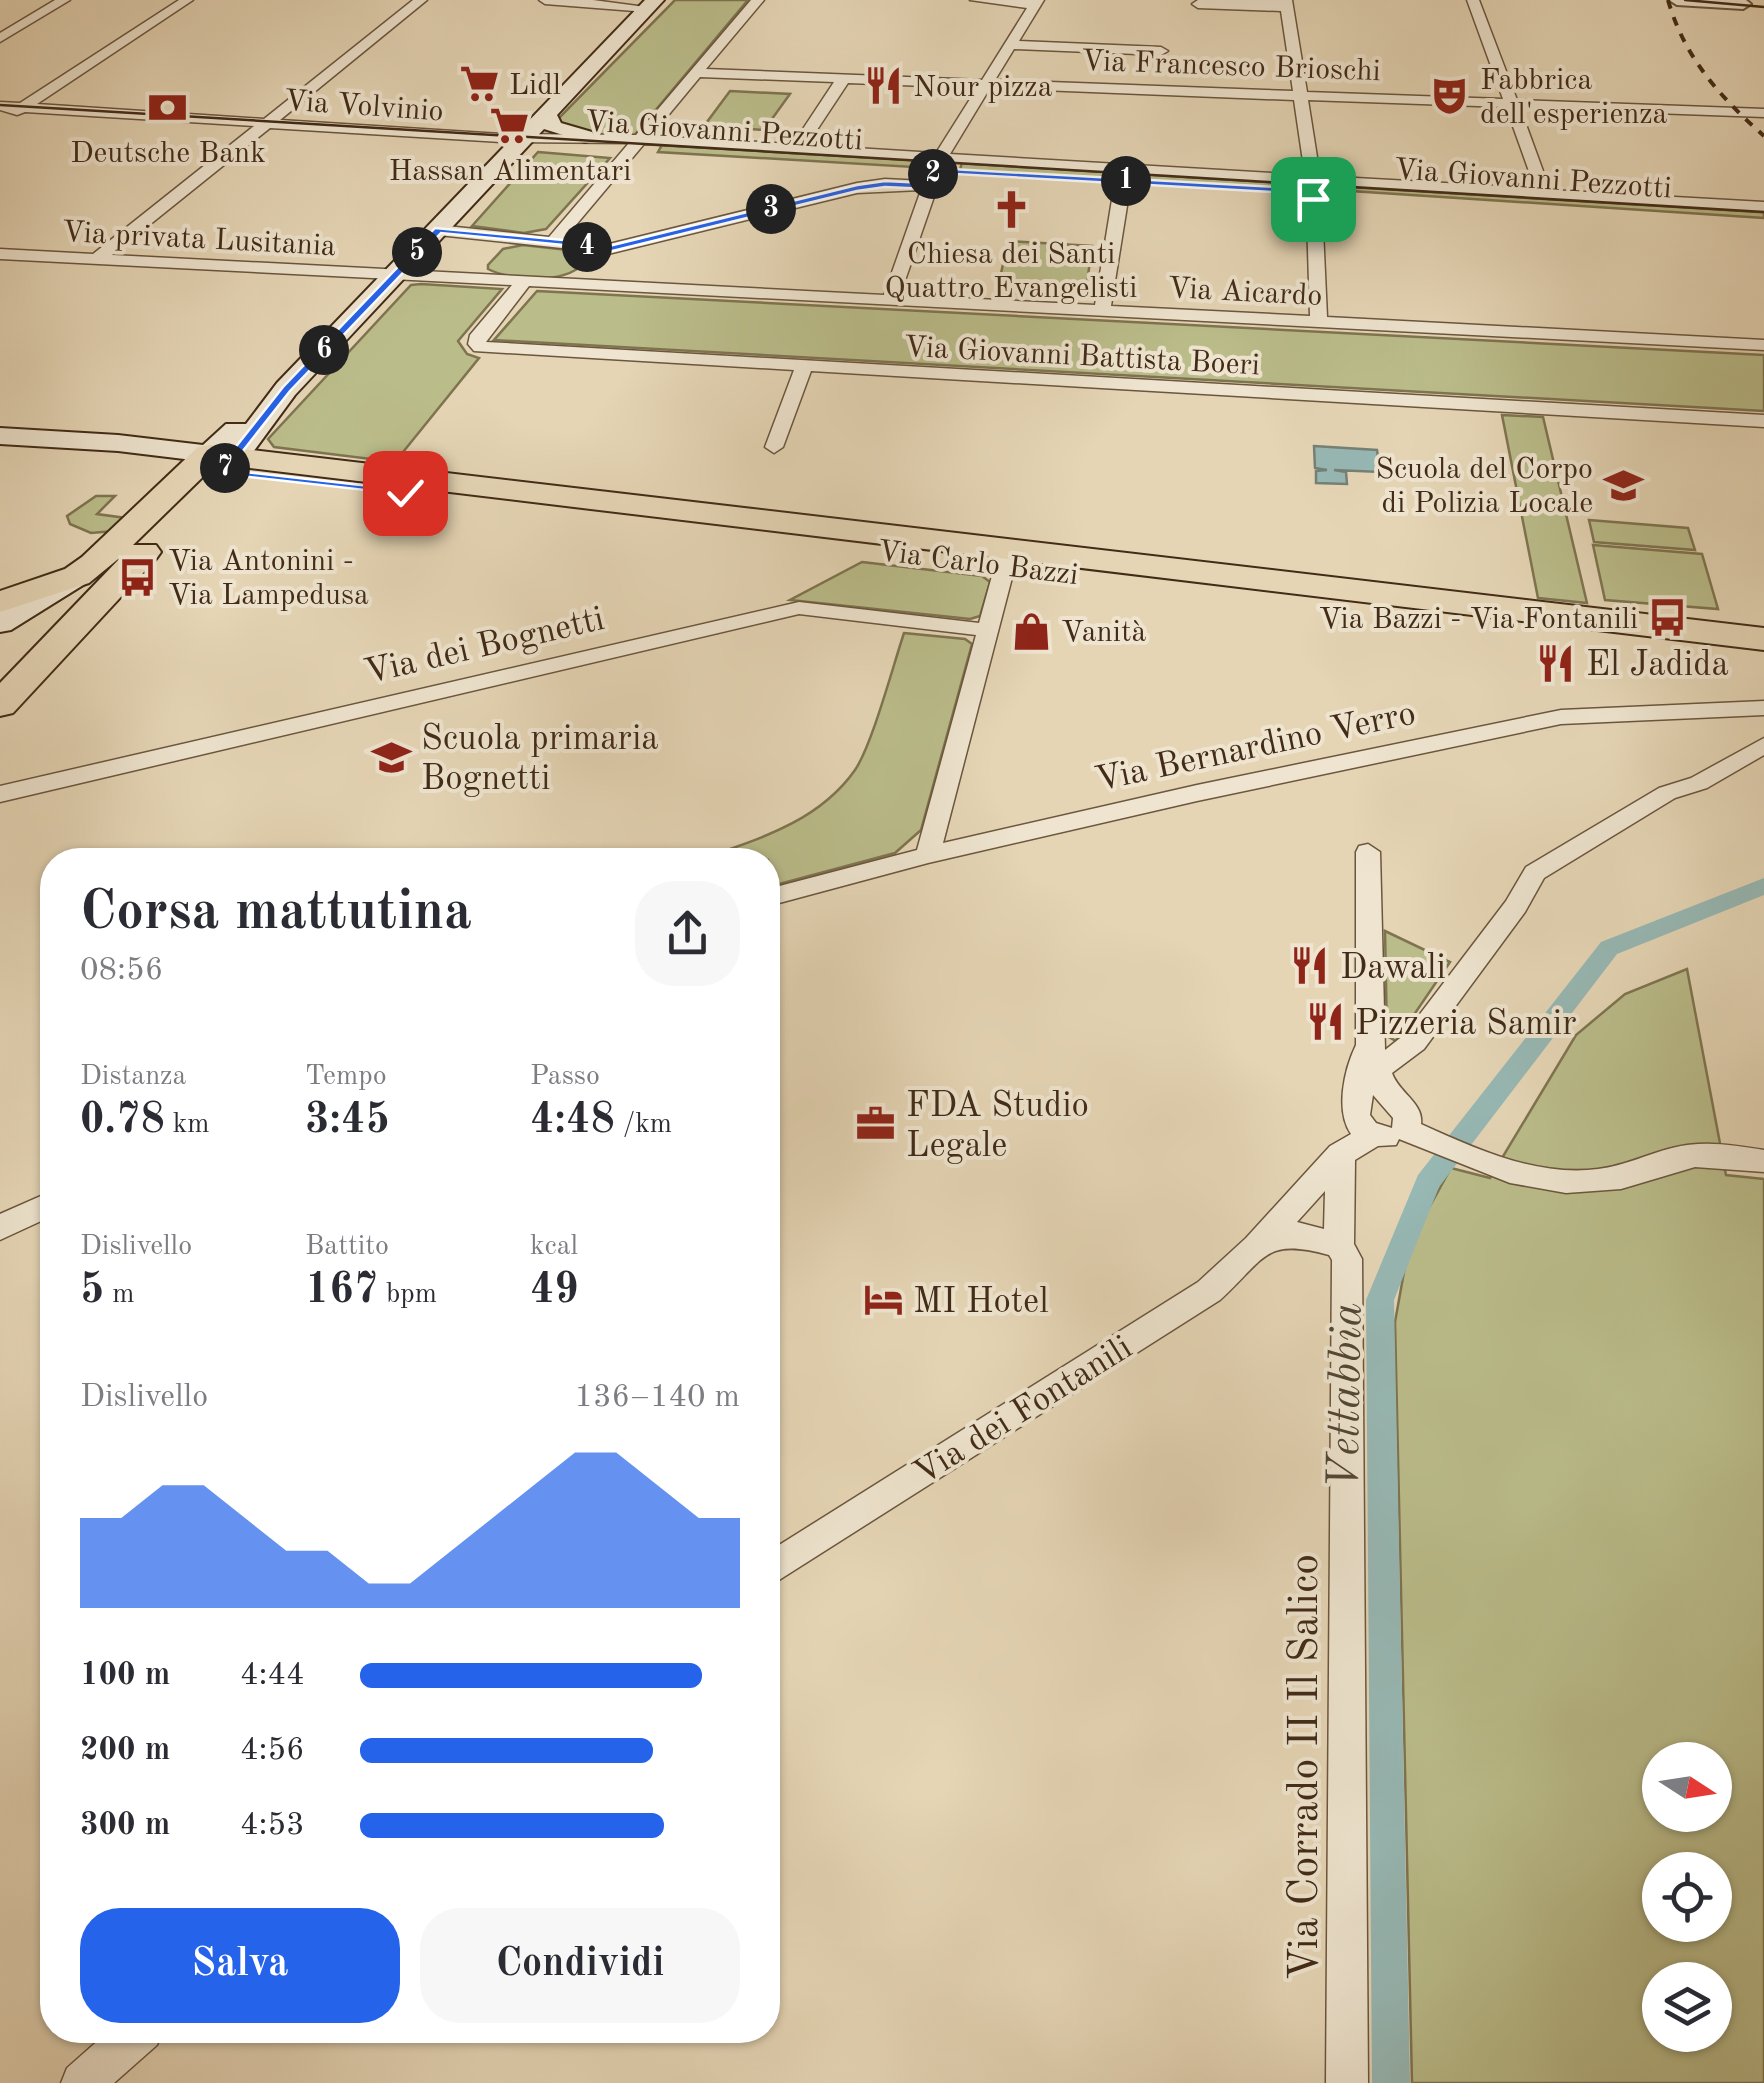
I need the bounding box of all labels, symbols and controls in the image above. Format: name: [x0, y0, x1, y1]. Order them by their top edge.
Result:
street label: Via Francesco Brioschi: [1081, 47, 1381, 87]
supermarket icon: Lidl: [458, 63, 500, 105]
restaurant icon: Nour pizza: [862, 65, 904, 107]
place label: Fabbrica dell'esperienza: [1480, 66, 1668, 130]
place label: Lidl: [509, 71, 561, 101]
place label: Nour pizza: [913, 73, 1053, 103]
theatre icon: Fabbrica dell'esperienza: [1429, 75, 1471, 117]
street label: Via Volvinio: [283, 86, 445, 128]
bank icon: Deutsche Bank: [147, 87, 189, 129]
supermarket icon: Hassan Alimentari: [489, 105, 531, 147]
street label: Via Giovanni Pezzotti: [584, 107, 864, 157]
place label: Deutsche Bank: [70, 139, 266, 169]
pin: 2: [908, 149, 958, 199]
street label: Via Giovanni Pezzotti: [1393, 155, 1673, 205]
pin: 1: [1101, 156, 1151, 206]
place label: Hassan Alimentari: [389, 157, 631, 187]
pin: [1271, 157, 1356, 242]
text: 2: [925, 160, 941, 188]
text: 1: [1118, 167, 1134, 195]
icon: arrive: [1286, 172, 1341, 227]
pin: 3: [746, 184, 796, 234]
church icon: Chiesa dei Santi Quattro Evangelisti: [990, 188, 1032, 230]
text: 3: [763, 195, 779, 223]
street label: Via privata Lusitania: [61, 218, 337, 262]
pin: 4: [562, 222, 612, 272]
pin: 5: [392, 227, 442, 277]
text: 4: [579, 233, 595, 261]
text: 5: [409, 238, 425, 266]
place label: Chiesa dei Santi Quattro Evangelisti: [885, 240, 1137, 304]
street label: Via Aicardo: [1167, 274, 1323, 312]
pin: 6: [299, 325, 349, 375]
street label: Via Giovanni Battista Boeri: [903, 333, 1261, 381]
text: 6: [316, 336, 332, 364]
pin: 7: [200, 443, 250, 493]
pin: [363, 451, 448, 536]
text: 7: [217, 454, 233, 482]
place label: Scuola del Corpo di Polizia Locale: [1375, 455, 1593, 519]
school or university icon: Scuola del Corpo di Polizia Locale: [1602, 464, 1644, 506]
icon: check: [378, 466, 433, 521]
street label: Via Carlo Bazzi: [876, 537, 1080, 591]
place label: Via Antonini - Via Lampedusa: [168, 547, 369, 611]
bus stop icon: Via Antonini - Via Lampedusa: [117, 556, 159, 598]
bus stop icon: Via Bazzi - Via Fontanili: [1647, 597, 1689, 639]
street label: Via dei Bognetti: [361, 602, 608, 691]
place label: Via Bazzi - Via Fontanili: [1319, 605, 1638, 635]
shop icon: Vanità: [1010, 610, 1052, 652]
place label: Vanità: [1061, 618, 1146, 648]
restaurant icon: El Jadida: [1535, 642, 1577, 684]
place label: El Jadida: [1586, 648, 1729, 683]
street label: Via Bernardino Verro: [1092, 696, 1419, 799]
place label: Scuola primaria Bognetti: [421, 722, 659, 797]
school or university icon: Scuola primaria Bognetti: [370, 736, 412, 778]
button: share: [635, 881, 740, 986]
text: Corsa mattutina: [80, 886, 472, 941]
restaurant icon: Dawali: [1289, 945, 1331, 987]
place label: Dawali: [1340, 951, 1446, 986]
text: 08:56: [80, 955, 163, 987]
restaurant icon: Pizzeria Samir: [1304, 1001, 1346, 1043]
place label: Pizzeria Samir: [1355, 1007, 1577, 1042]
text: Distanza: [80, 1063, 186, 1091]
text: Tempo: [305, 1063, 387, 1091]
text: Passo: [530, 1063, 600, 1091]
place label: FDA Studio Legale: [906, 1089, 1089, 1164]
text: 0.78: [80, 1100, 165, 1142]
text: 3:45: [305, 1100, 390, 1142]
text: 4:48: [530, 1100, 615, 1142]
office icon: FDA Studio Legale: [855, 1103, 897, 1145]
text: km: [165, 1111, 209, 1139]
text: /km: [615, 1111, 672, 1139]
text: Dislivello: [80, 1233, 192, 1261]
text: Battito: [305, 1233, 389, 1261]
text: kcal: [530, 1233, 578, 1261]
text: 5: [80, 1270, 104, 1312]
text: 167: [305, 1270, 378, 1312]
text: 49: [530, 1270, 579, 1312]
hotel icon: MI Hotel: [862, 1279, 904, 1321]
text: m: [104, 1281, 134, 1309]
text: bpm: [378, 1281, 437, 1309]
place label: MI Hotel: [913, 1285, 1049, 1320]
water label: Vettabbia: [1323, 1302, 1372, 1490]
street label: Via dei Fontanili: [908, 1330, 1139, 1492]
text: Dislivello: [80, 1382, 208, 1414]
text: 136–140 m: [574, 1382, 740, 1414]
street label: Via Corrado II Il Salico: [1285, 1554, 1327, 1980]
text: 100 m: [80, 1660, 170, 1692]
text: 4:44: [240, 1660, 305, 1692]
text: 200 m: [80, 1735, 170, 1767]
text: 4:56: [240, 1735, 305, 1767]
north arrow: [1642, 1742, 1732, 1832]
map controls: [1642, 1742, 1732, 2052]
text: 300 m: [80, 1810, 170, 1842]
text: 4:53: [240, 1810, 305, 1842]
button: locate: [1642, 1852, 1732, 1942]
button: Salva: [80, 1908, 400, 2023]
button: Condividi: [420, 1908, 740, 2023]
button: layers: [1642, 1962, 1732, 2052]

